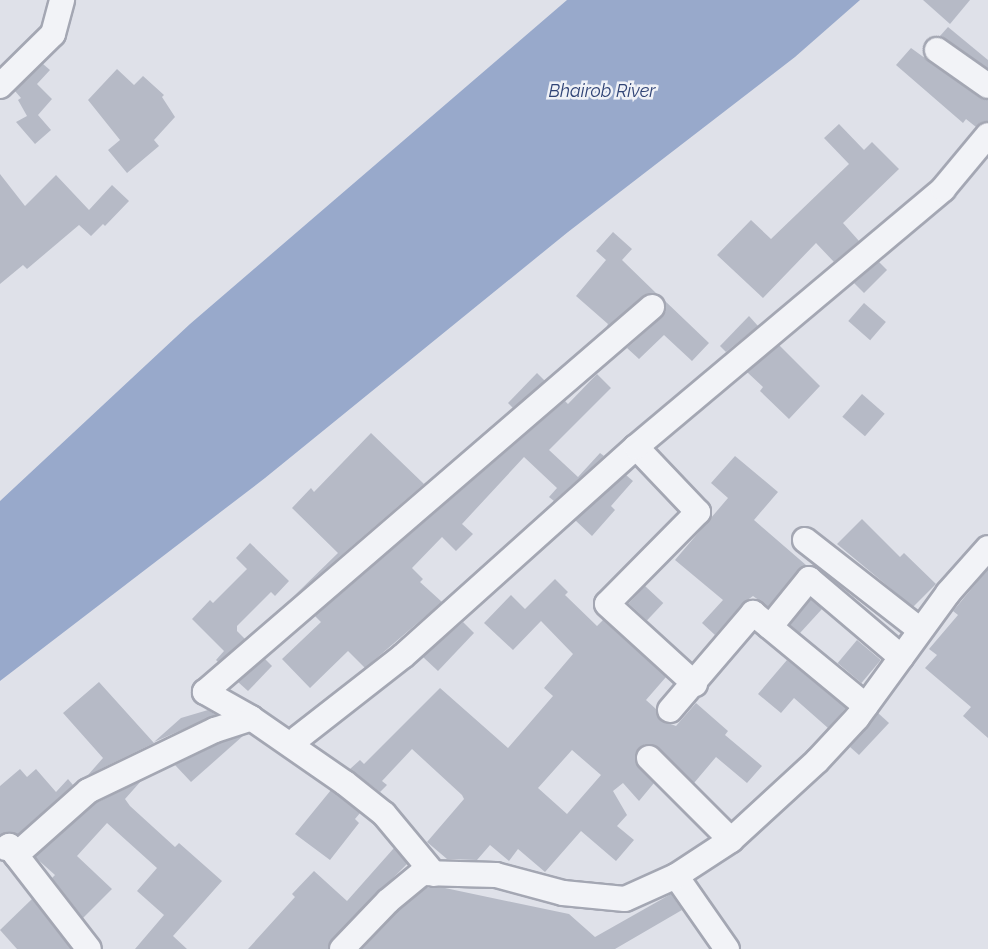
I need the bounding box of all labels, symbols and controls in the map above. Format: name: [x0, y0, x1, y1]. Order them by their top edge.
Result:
water label: Bhairob River: [548, 80, 656, 102]

